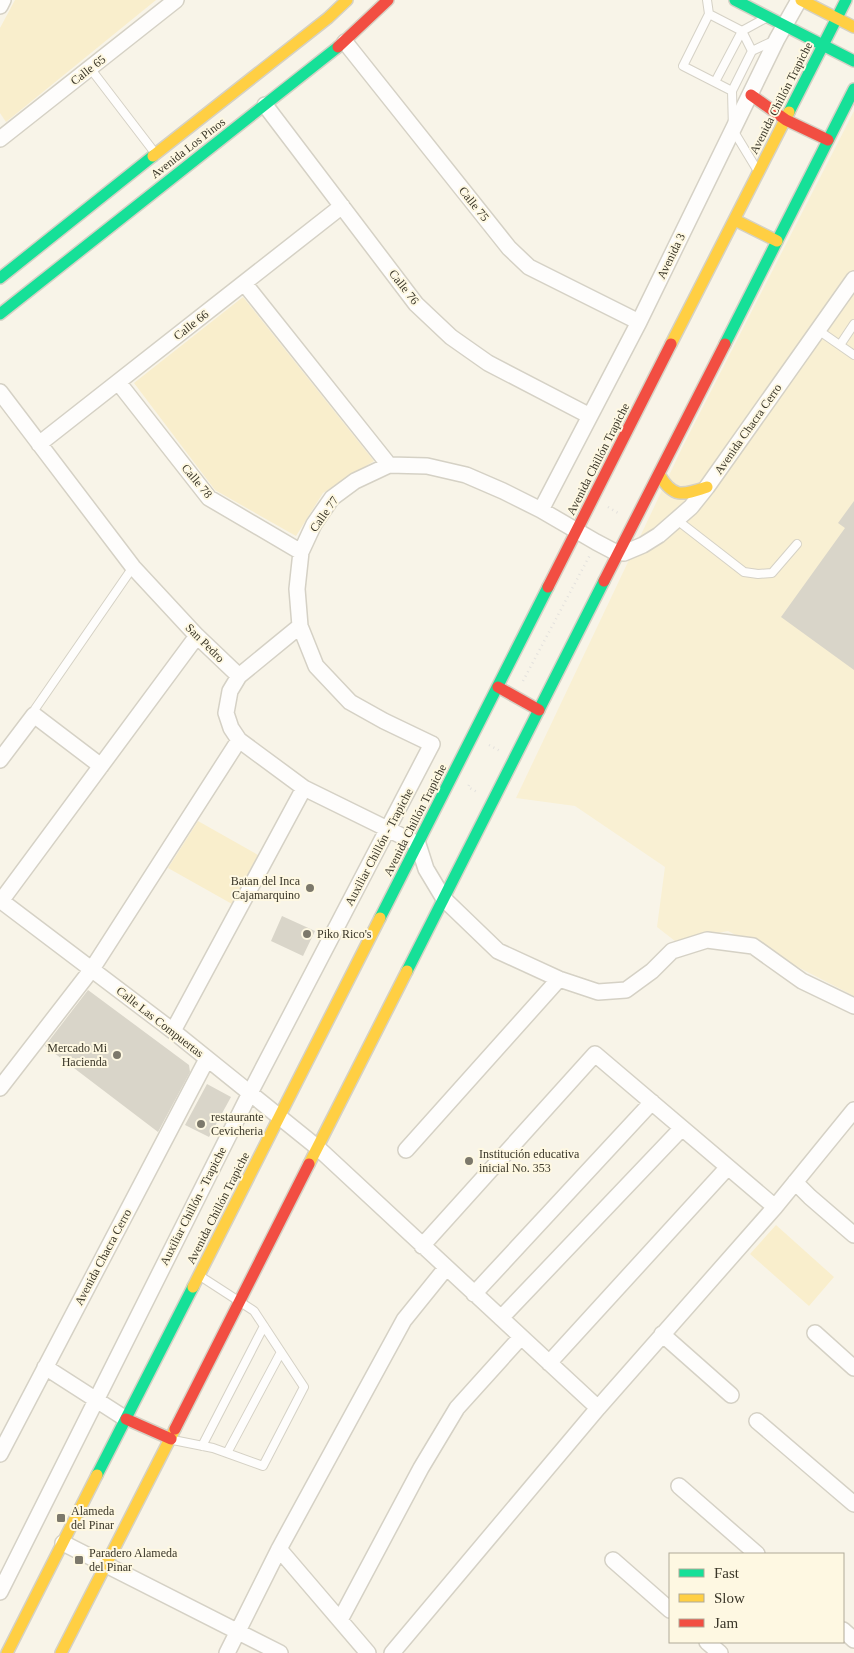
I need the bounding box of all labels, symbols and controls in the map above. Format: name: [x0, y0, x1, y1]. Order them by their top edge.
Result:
street label: Avenida Chillón Trapiche: [747, 40, 815, 156]
street label: Calle 65: [68, 52, 108, 88]
street label: Avenida Los Pinos: [148, 114, 228, 181]
street label: Calle 75: [456, 184, 492, 224]
street label: Avenida 3: [654, 231, 688, 281]
street label: Calle 76: [386, 267, 422, 307]
street label: Calle 66: [171, 307, 211, 343]
street label: Avenida Chacra Cerro: [712, 381, 784, 477]
street label: Avenida Chillón Trapiche: [564, 401, 632, 517]
street label: Calle 78: [179, 461, 215, 501]
street label: Calle 77: [307, 493, 341, 535]
street label: San Pedro: [183, 621, 227, 665]
street label: Avenida Chillón Trapiche: [381, 762, 449, 878]
street label: Auxiliar Chillón - Trapiche: [342, 786, 416, 908]
place label: Batan del Inca Cajamarquino: [231, 874, 301, 902]
marker: Batan del Inca Cajamarquino: [304, 882, 316, 894]
place label: Piko Rico's: [317, 927, 372, 941]
marker: Piko Rico's: [301, 928, 313, 940]
street label: Calle Las Compuertas: [114, 984, 207, 1061]
place label: Mercado Mi Hacienda: [47, 1041, 108, 1069]
marker: Mercado Mi Hacienda: [111, 1049, 123, 1061]
place label: restaurante Cevicheria: [211, 1110, 264, 1138]
marker: restaurante Cevicheria: [195, 1118, 207, 1130]
street label: Auxiliar Chillón - Trapiche: [157, 1144, 229, 1268]
place label: Institución educativa inicial No. 353: [479, 1147, 580, 1175]
street label: Avenida Chillón Trapiche: [184, 1150, 252, 1266]
marker: Institución educativa inicial No. 353: [463, 1155, 475, 1167]
street label: Avenida Chacra Cerro: [72, 1206, 134, 1308]
place label: Alameda del Pinar: [71, 1504, 115, 1532]
marker: Alameda del Pinar: [55, 1512, 67, 1524]
place label: Paradero Alameda del Pinar: [89, 1546, 178, 1574]
legend: [669, 1553, 844, 1643]
marker: Paradero Alameda del Pinar: [73, 1554, 85, 1566]
text: Fast: [714, 1565, 740, 1581]
text: Slow: [714, 1590, 745, 1606]
text: Jam: [714, 1615, 738, 1631]

